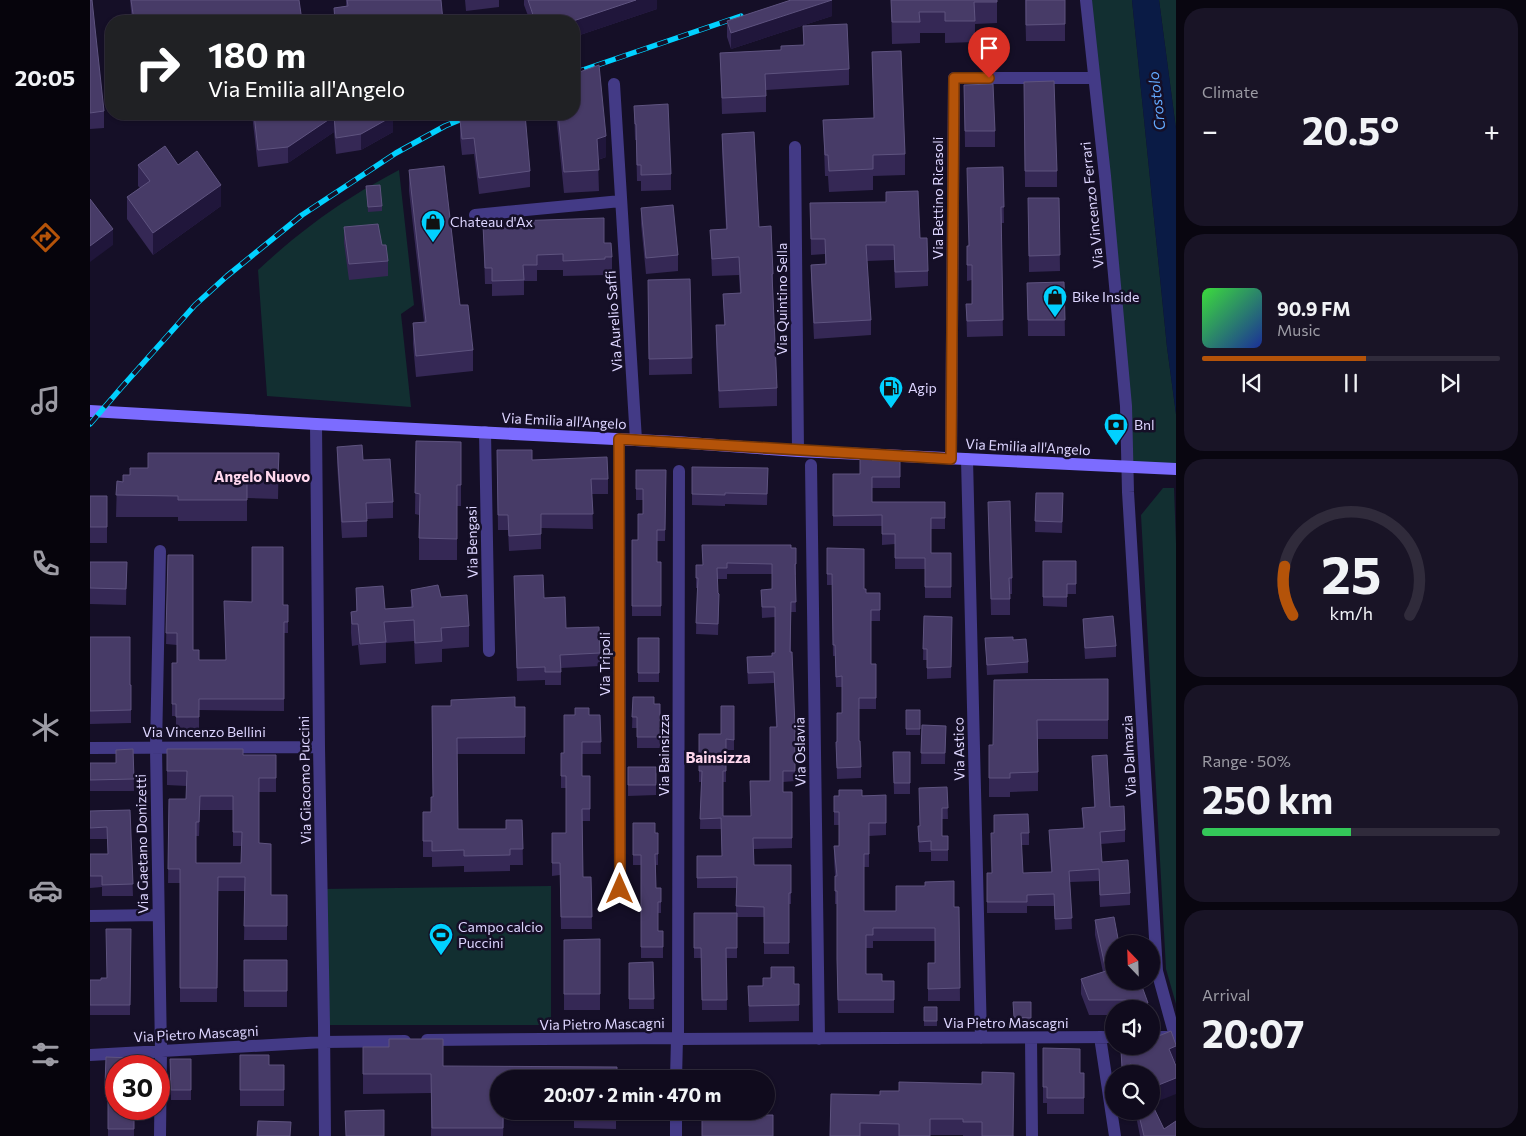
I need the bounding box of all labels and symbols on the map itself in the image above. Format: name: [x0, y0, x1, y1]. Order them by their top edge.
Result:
pin: [968, 27, 1010, 78]
water label: Crostolo: [1143, 71, 1169, 132]
street label: Via Bettino Ricasoli: [929, 137, 946, 259]
street label: Via Vincenzo Ferrari: [1076, 141, 1107, 269]
shop icon: Chateau d'Ax: [420, 209, 446, 243]
place label: Chateau d'Ax: [450, 213, 534, 230]
street label: Via Quintino Sella: [773, 243, 790, 355]
street label: Via Aurelio Saffi: [601, 270, 626, 372]
shop icon: Bike Inside: [1042, 284, 1068, 318]
place label: Bike Inside: [1072, 288, 1139, 305]
fuel station icon: Agip: [878, 375, 904, 409]
place label: Agip: [908, 379, 937, 396]
street label: Via Emilia all'Angelo: [501, 409, 627, 432]
bank icon: Bnl: [1103, 412, 1129, 446]
place label: Bnl: [1134, 416, 1155, 433]
street label: Via Emilia all'Angelo: [965, 435, 1091, 458]
district label: Angelo Nuovo: [214, 467, 310, 485]
street label: Via Bengasi: [462, 506, 481, 578]
street label: Via Tripoli: [596, 632, 613, 696]
street label: Via Bainsizza: [655, 714, 672, 796]
street label: Via Dalmazia: [1118, 715, 1139, 797]
street label: Via Giacomo Puccini: [295, 716, 314, 844]
street label: Via Oslavia: [790, 717, 809, 787]
street label: Via Astico: [949, 717, 968, 781]
street label: Via Vincenzo Bellini: [142, 723, 266, 740]
district label: Bainsizza: [685, 748, 751, 766]
street label: Via Gaetano Donizetti: [132, 774, 151, 914]
position arrow: [593, 862, 645, 914]
place label: Campo calcio Puccini: [458, 918, 543, 951]
sports icon: Campo calcio Puccini: [428, 922, 454, 956]
north arrow: [1105, 935, 1160, 990]
street label: Via Pietro Mascagni: [539, 1014, 665, 1033]
street label: Via Pietro Mascagni: [943, 1014, 1069, 1031]
street label: Via Pietro Mascagni: [133, 1022, 259, 1045]
speed limit sign: 30: [105, 1055, 170, 1120]

